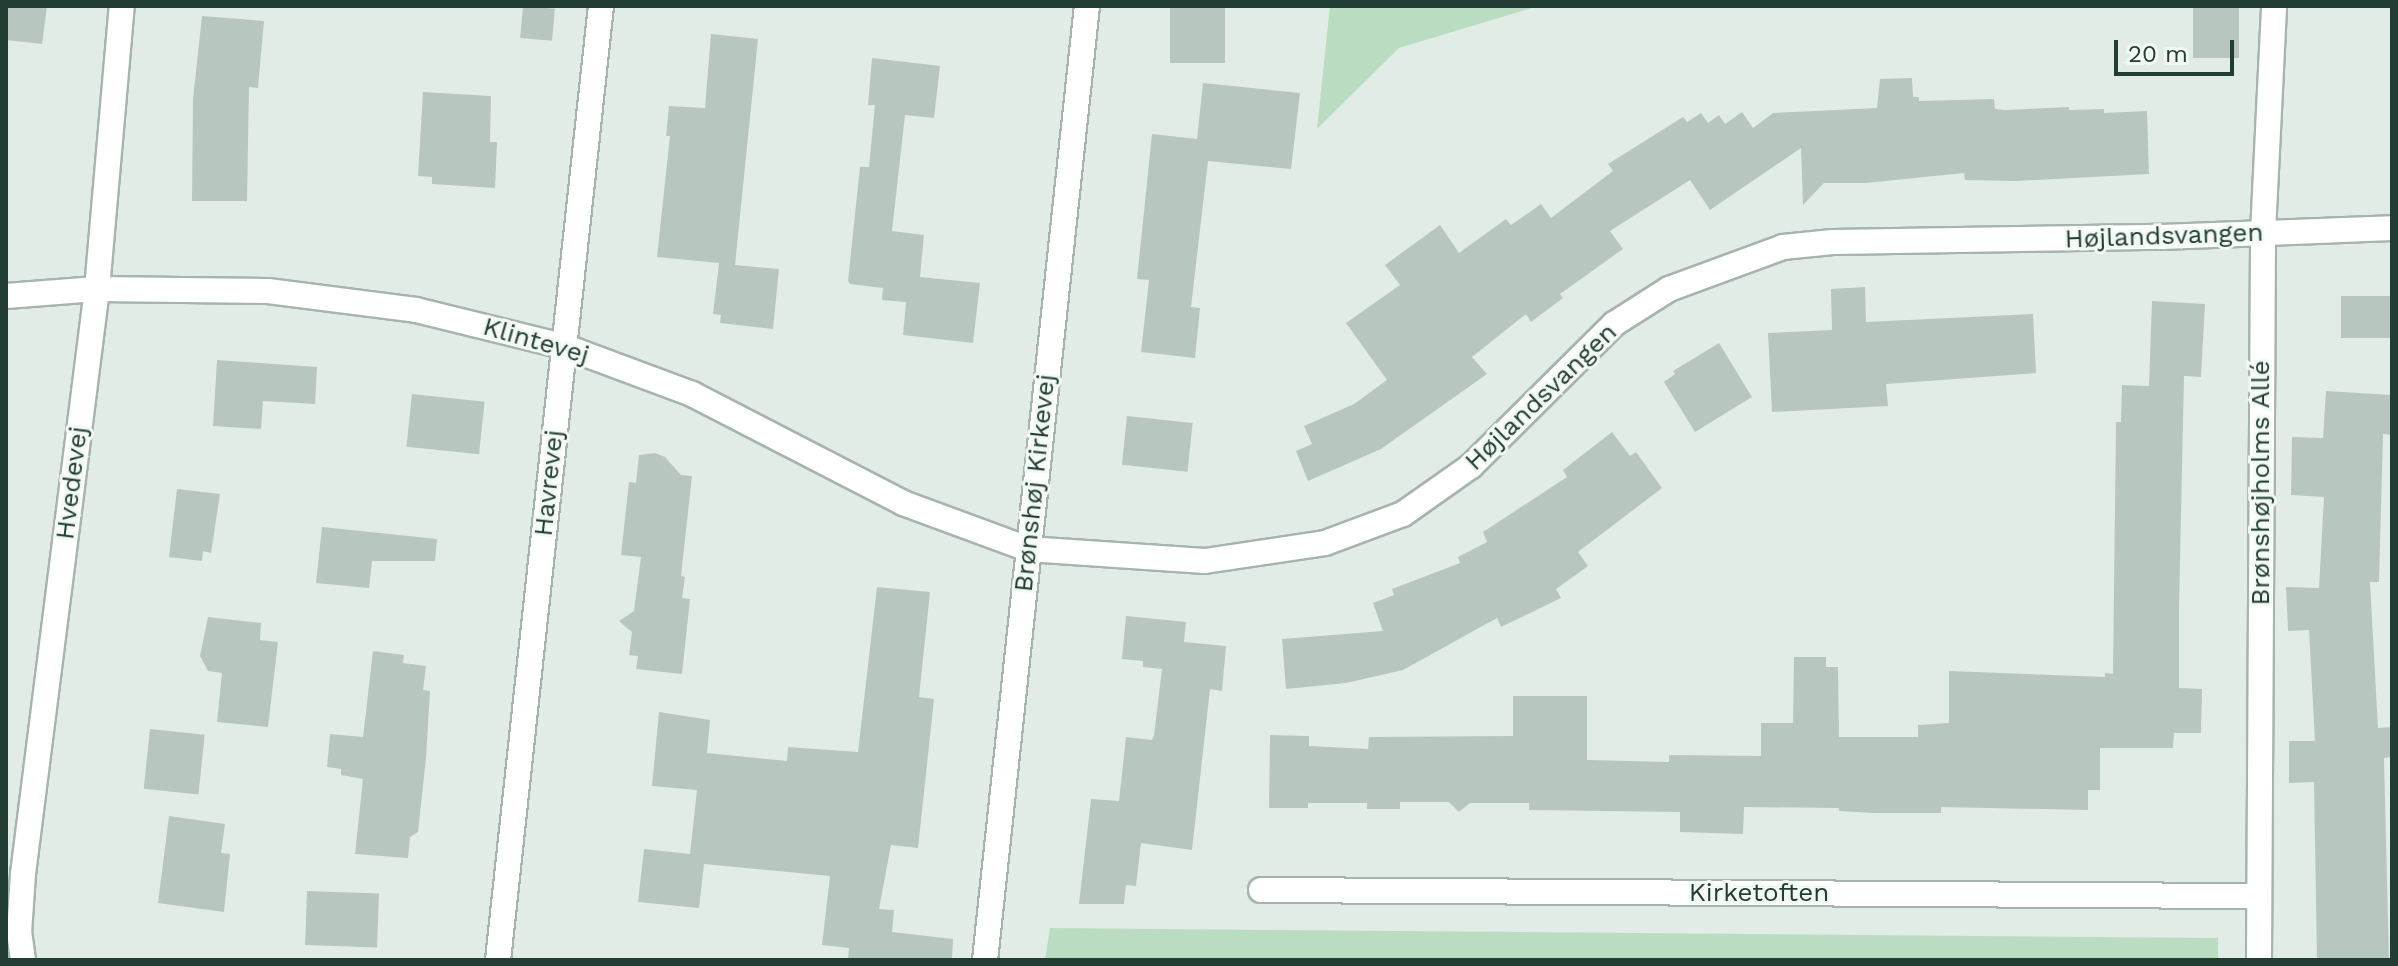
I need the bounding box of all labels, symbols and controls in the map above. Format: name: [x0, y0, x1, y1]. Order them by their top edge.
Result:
scale bar: [2118, 24, 2238, 74]
text: 20 m: [2128, 40, 2188, 68]
street label: Højlandsvangen: [2064, 217, 2264, 255]
street label: Klintevej: [479, 311, 593, 371]
street label: Højlandsvangen: [1459, 317, 1623, 477]
street label: Brønshøjholms Allé: [2245, 360, 2277, 606]
street label: Brønshøj Kirkevej: [1008, 372, 1062, 594]
street label: Hvedevej: [50, 425, 94, 541]
street label: Havrevej: [528, 428, 570, 538]
street label: Kirketoften: [1689, 877, 1829, 909]

